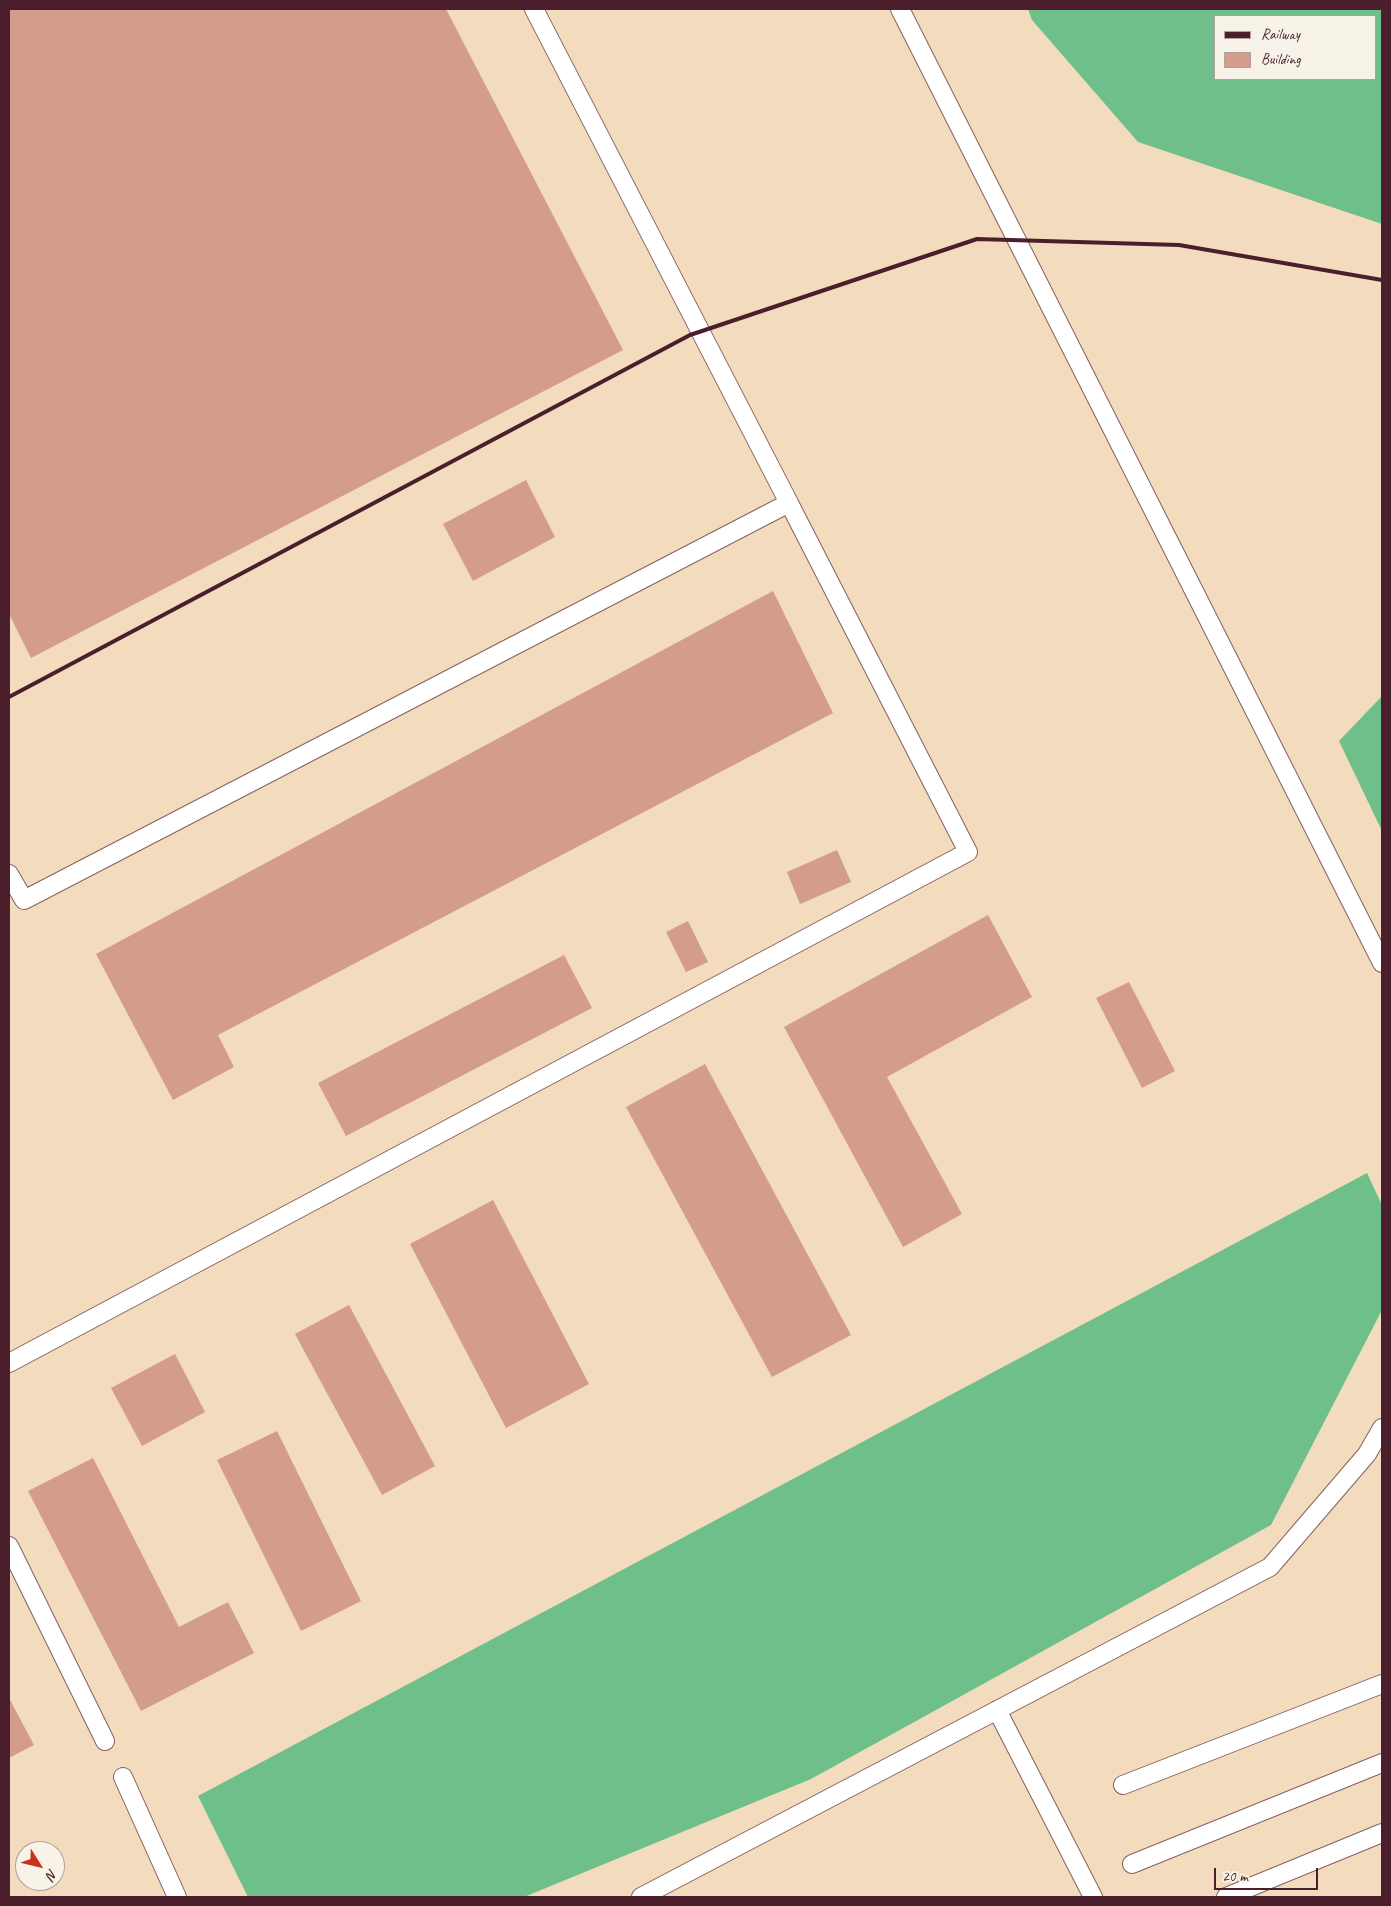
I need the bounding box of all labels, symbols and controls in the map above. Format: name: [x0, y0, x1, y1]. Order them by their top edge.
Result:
legend: [1214, 15, 1376, 80]
text: Railway: [1261, 25, 1300, 44]
text: Building: [1261, 50, 1300, 69]
north arrow: [15, 1841, 65, 1891]
scale bar: [1216, 1858, 1320, 1890]
text: N: [42, 1866, 61, 1883]
text: 20 m: [1222, 1867, 1248, 1886]

